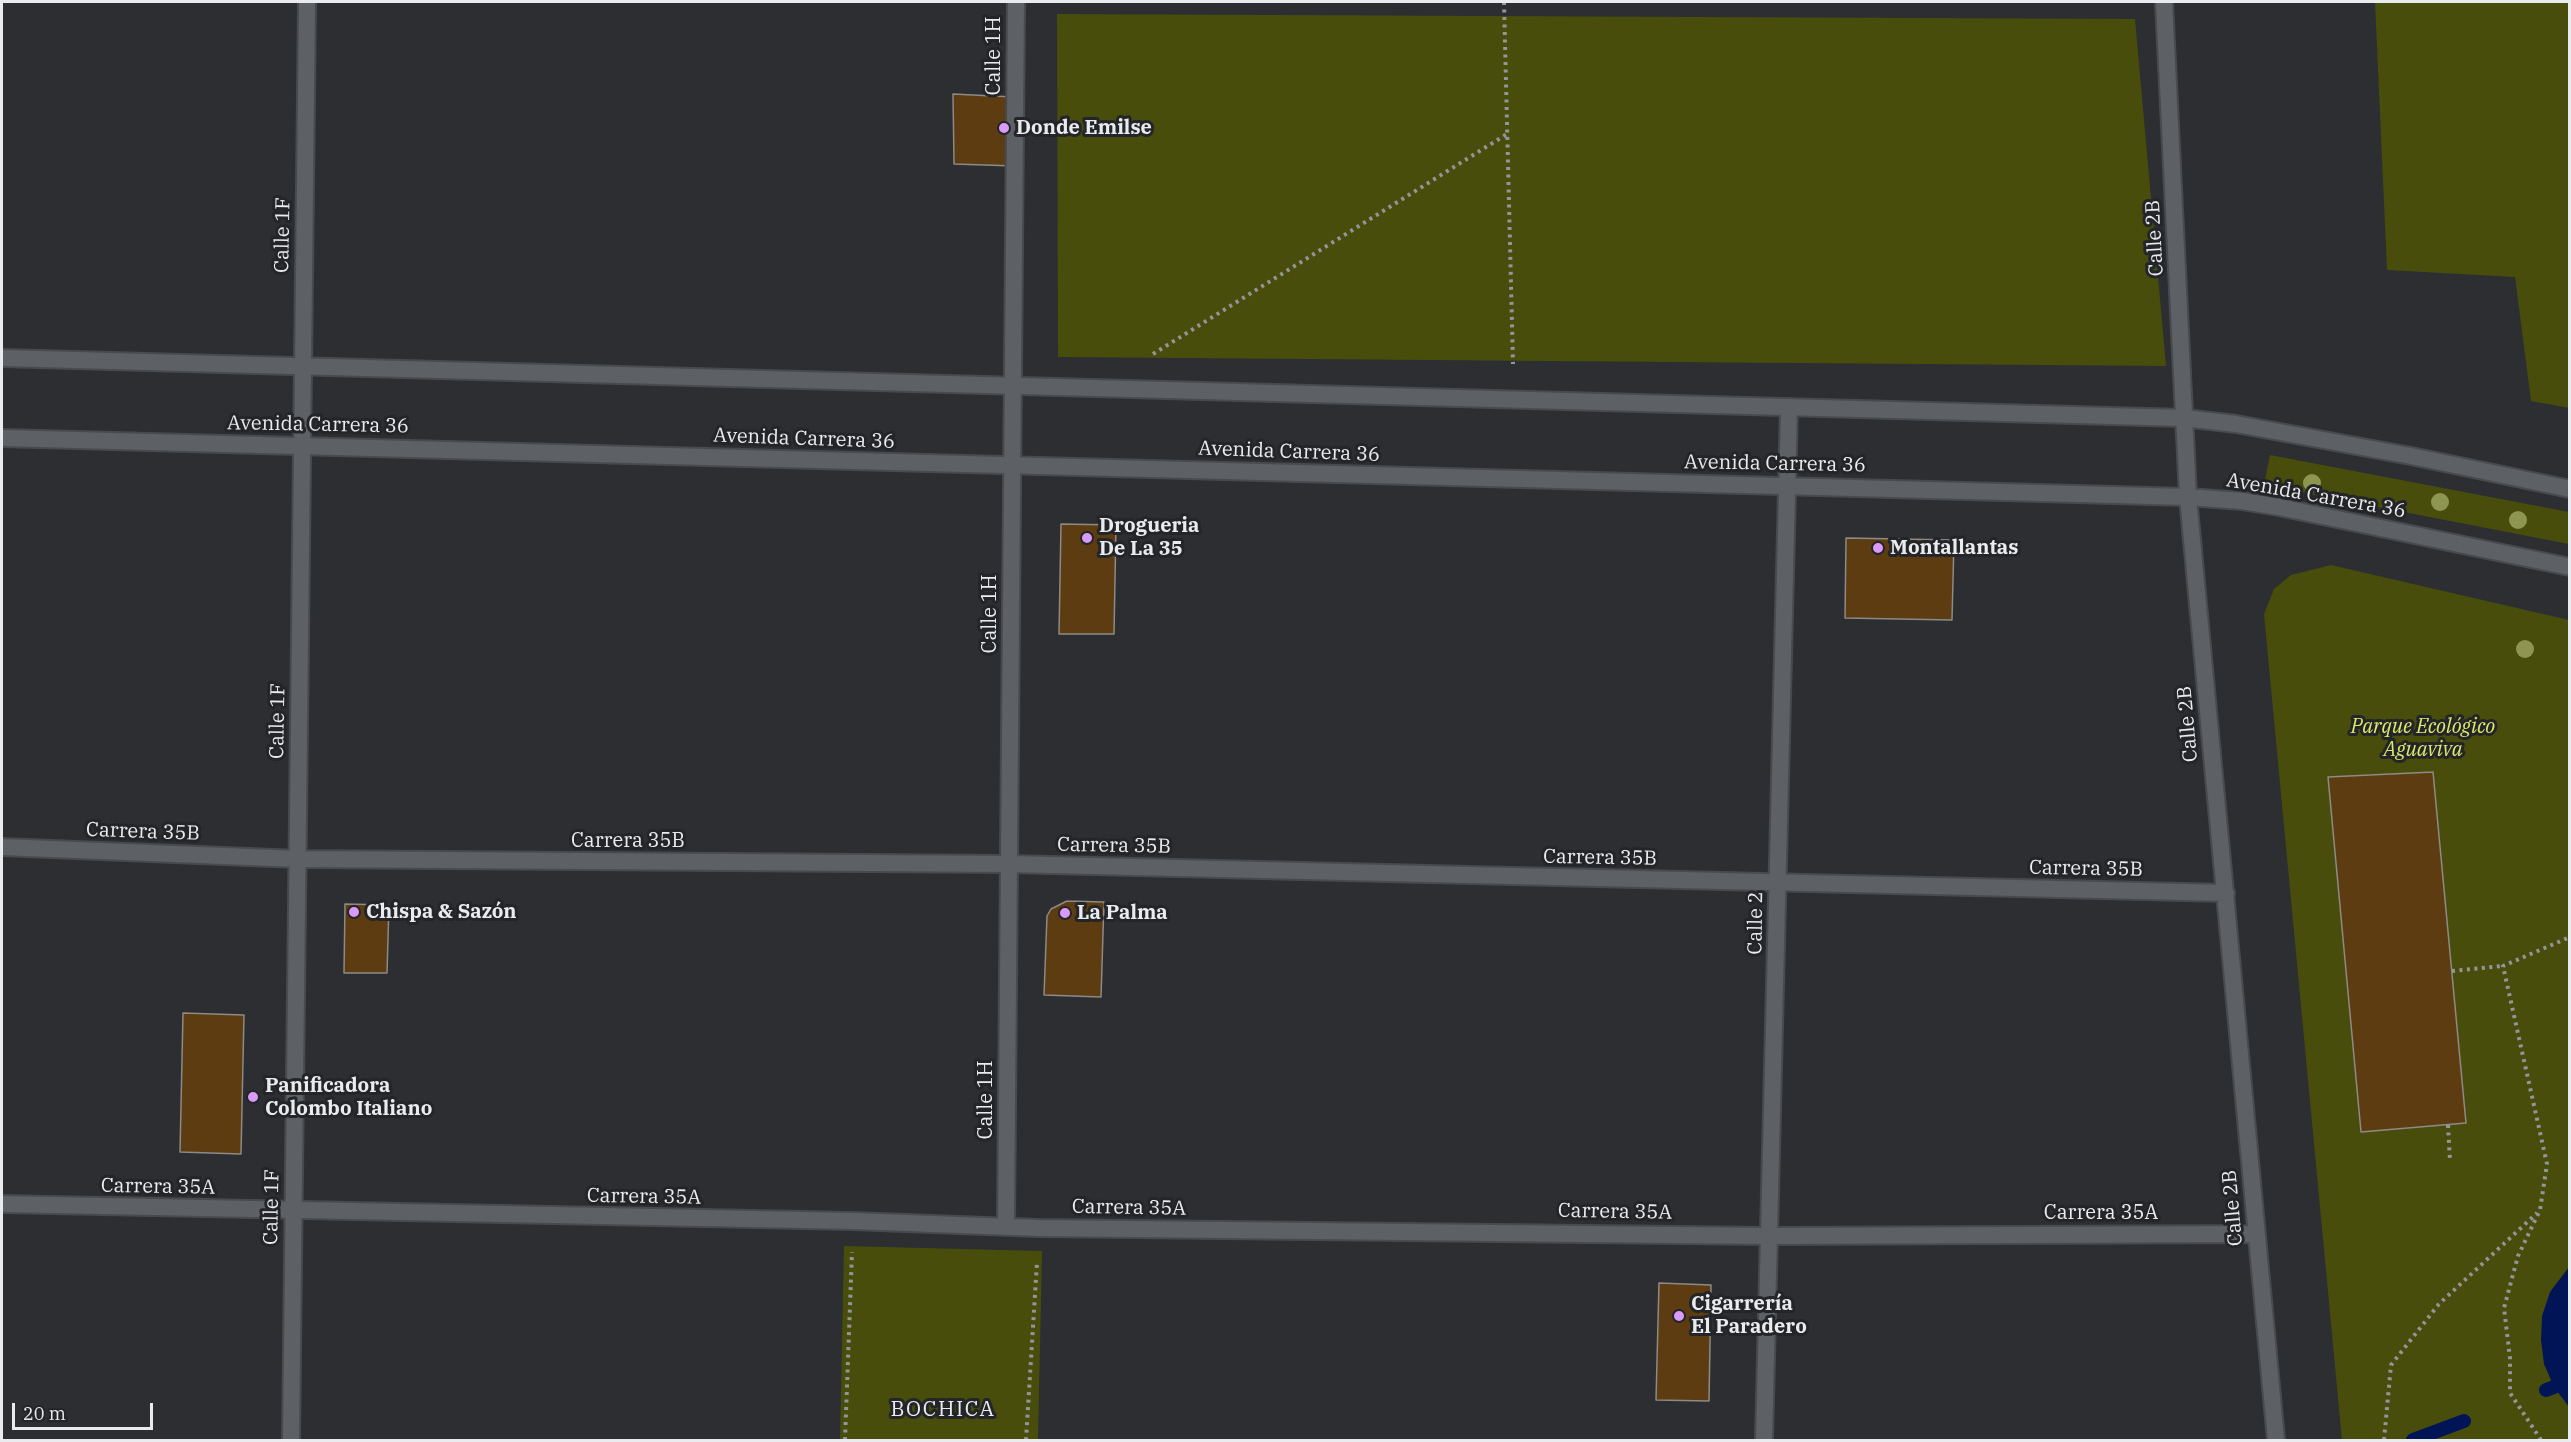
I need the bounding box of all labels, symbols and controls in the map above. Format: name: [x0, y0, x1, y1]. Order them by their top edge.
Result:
street label: Calle 1H: [982, 17, 1006, 95]
place label: Donde Emilse: [1016, 116, 1152, 140]
marker: Donde Emilse: [997, 121, 1011, 135]
street label: Calle 1F: [270, 197, 296, 273]
street label: Calle 2B: [2141, 199, 2169, 277]
street label: Avenida Carrera 36: [227, 411, 409, 439]
street label: Avenida Carrera 36: [713, 424, 895, 454]
street label: Avenida Carrera 36: [1198, 437, 1380, 467]
street label: Avenida Carrera 36: [1684, 450, 1866, 478]
street label: Avenida Carrera 36: [2224, 468, 2408, 524]
place label: Drogueria De La 35: [1099, 514, 1199, 561]
marker: Drogueria De La 35: [1080, 531, 1094, 545]
place label: Montallantas: [1890, 536, 2018, 560]
marker: Montallantas: [1871, 541, 1885, 555]
street label: Calle 1H: [978, 575, 1002, 653]
street label: Calle 1F: [265, 683, 291, 759]
street label: Calle 2B: [2173, 685, 2203, 763]
park label: Parque Ecológico Aguaviva: [2351, 715, 2495, 762]
street label: Carrera 35B: [86, 818, 200, 846]
street label: Carrera 35B: [571, 829, 685, 853]
street label: Carrera 35B: [1057, 833, 1171, 859]
street label: Carrera 35B: [1543, 845, 1657, 871]
street label: Carrera 35B: [2029, 856, 2143, 882]
street label: Calle 2: [1743, 891, 1769, 955]
place label: Chispa & Sazón: [366, 900, 517, 924]
place label: La Palma: [1077, 901, 1168, 925]
marker: Chispa & Sazón: [347, 905, 361, 919]
marker: La Palma: [1058, 906, 1072, 920]
street label: Calle 1H: [974, 1061, 998, 1139]
place label: Panificadora Colombo Italiano: [265, 1074, 432, 1121]
marker: Panificadora Colombo Italiano: [246, 1090, 260, 1104]
street label: Calle 1F: [259, 1169, 285, 1245]
street label: Calle 2B: [2218, 1169, 2248, 1247]
street label: Carrera 35A: [101, 1174, 215, 1200]
street label: Carrera 35A: [587, 1184, 701, 1210]
street label: Carrera 35A: [1072, 1195, 1186, 1221]
street label: Carrera 35A: [1558, 1199, 1672, 1225]
street label: Carrera 35A: [2044, 1201, 2158, 1225]
place label: Cigarrería El Paradero: [1691, 1292, 1807, 1339]
marker: Cigarrería El Paradero: [1672, 1309, 1686, 1323]
scale bar: [15, 1391, 156, 1429]
district label: BOCHICA: [891, 1397, 995, 1423]
text: 20 m: [23, 1402, 66, 1425]

